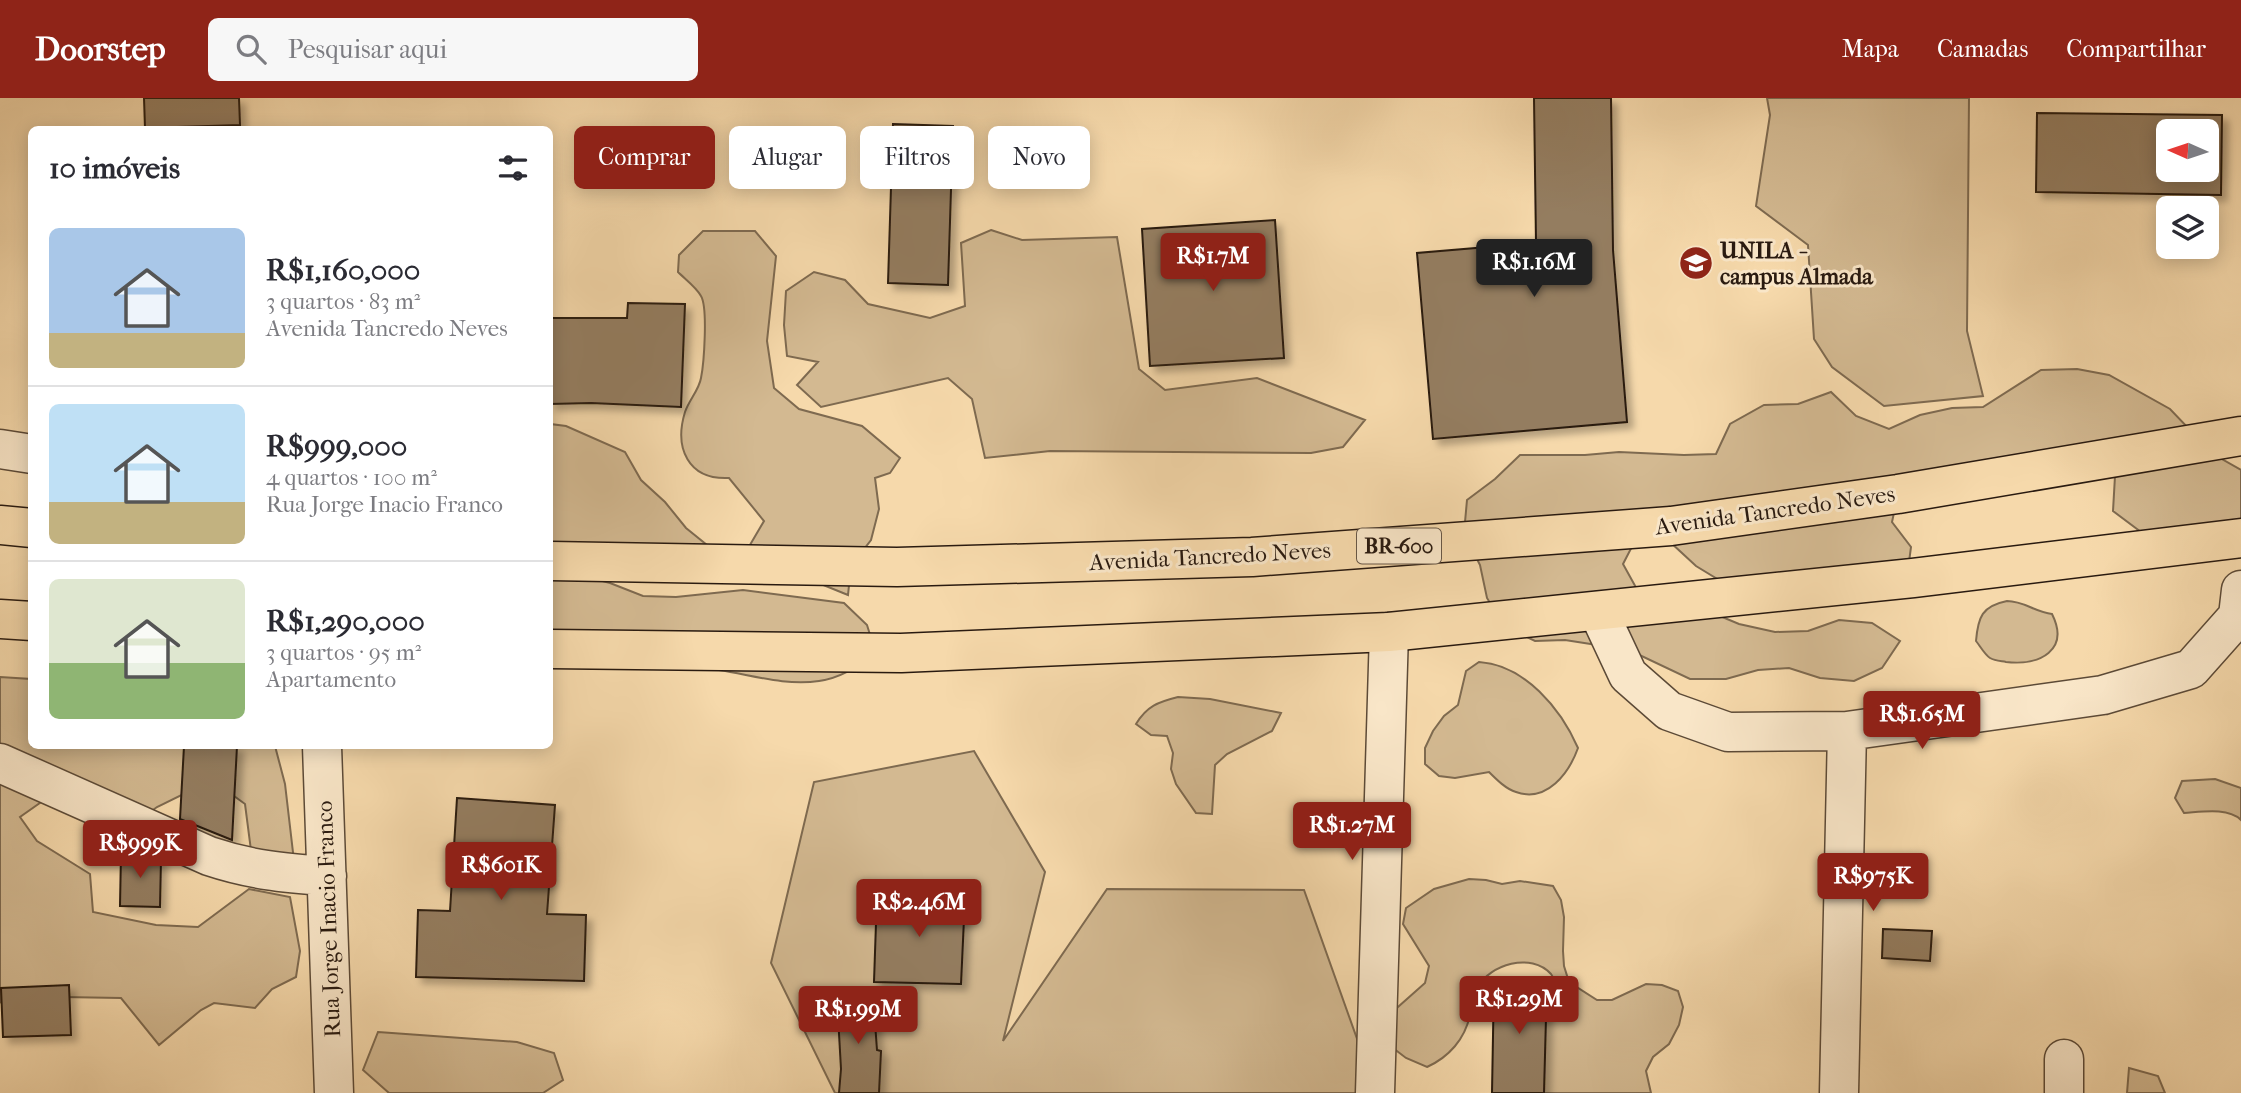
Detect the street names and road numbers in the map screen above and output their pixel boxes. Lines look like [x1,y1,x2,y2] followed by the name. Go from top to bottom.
[1653,480,1897,541] street label: Avenida Tancredo Neves
[1357,528,1441,564] road number: BR-600
[1088,537,1331,576] street label: Avenida Tancredo Neves
[311,800,346,1038] street label: Rua Jorge Inacio Franco

